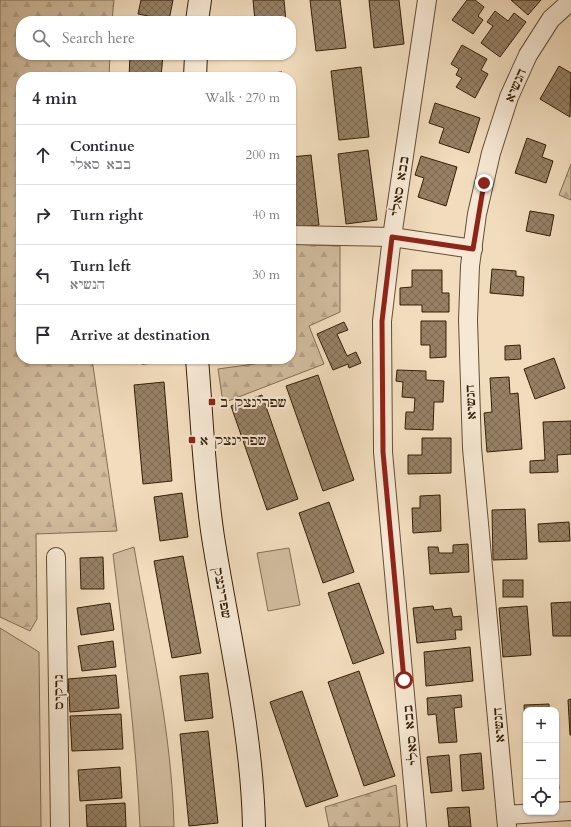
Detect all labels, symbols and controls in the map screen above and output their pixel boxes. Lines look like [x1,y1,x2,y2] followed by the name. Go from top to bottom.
[16,16,296,60] search box
[30,27,52,49] icon: search
[62,28,135,48] text: Search here
[501,66,531,105] street label: הנשיא
[32,87,77,110] text: 4 min
[205,89,280,107] text: Walk · 270 m
[70,136,135,156] text: Continue
[32,144,54,166] icon: ahead
[246,146,280,164] text: 200 m
[386,155,414,218] street label: בבא סאלי
[70,156,131,174] text: בבא סאלי
[475,174,493,192] route end
[32,204,54,226] icon: right
[70,205,143,225] text: Turn right
[252,206,280,224] text: 40 m
[70,256,131,276] text: Turn left
[32,264,54,286] icon: left
[252,266,280,284] text: 30 m
[70,276,105,294] text: הנשיא
[32,324,54,346] icon: arrive
[70,325,210,345] text: Arrive at destination
[461,384,481,420] street label: הנשיא
[220,394,286,412] place label: שפרינצק ב
[207,397,217,407] marker: שפרינצק ב
[200,432,266,450] place label: שפרינצק א
[187,435,197,445] marker: שפרינצק א
[209,566,235,620] street label: שפרינצק
[395,671,413,689] route start
[50,674,68,710] street label: נרקיס
[399,704,423,766] street label: בבא סאלי
[489,707,509,743] street label: הנשיא
[523,707,559,815] map controls
[523,707,559,743] button: +
[523,743,559,779] button: −
[523,779,559,815] button: locate

